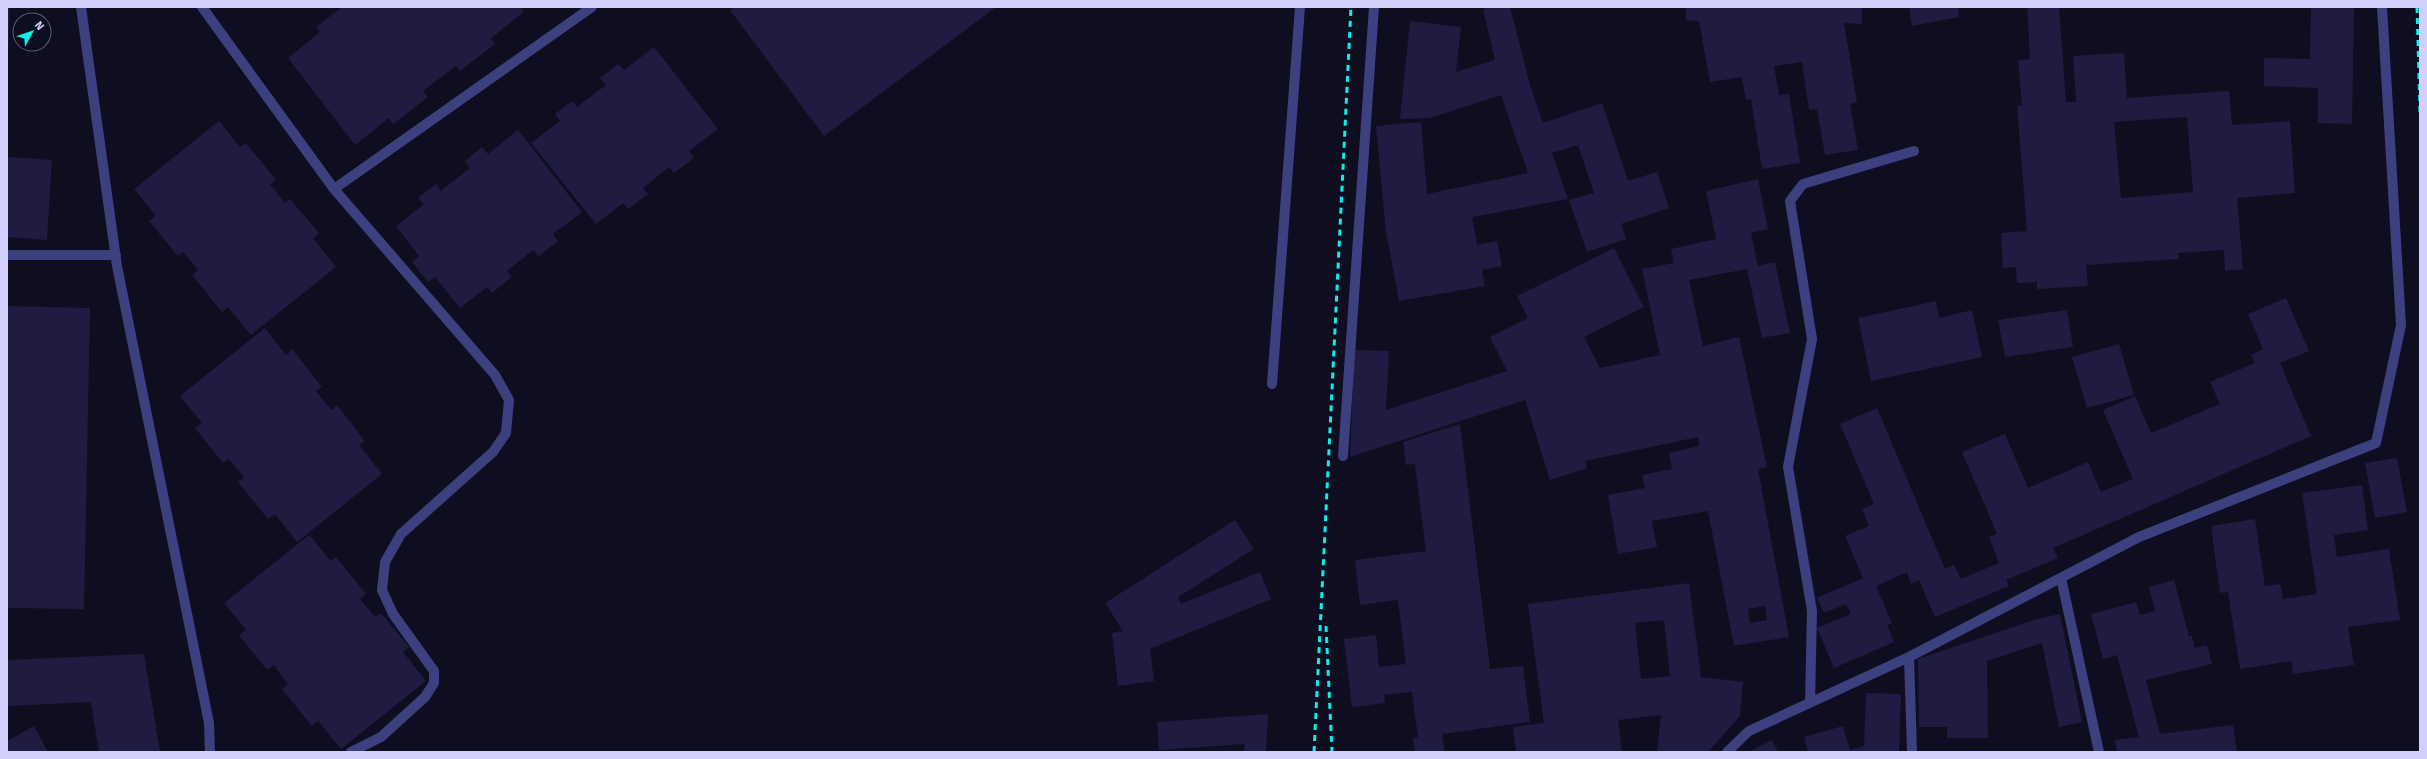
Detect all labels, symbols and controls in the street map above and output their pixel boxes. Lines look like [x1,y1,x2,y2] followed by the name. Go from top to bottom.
[12,12,52,52] north arrow
[32,19,47,33] text: N

